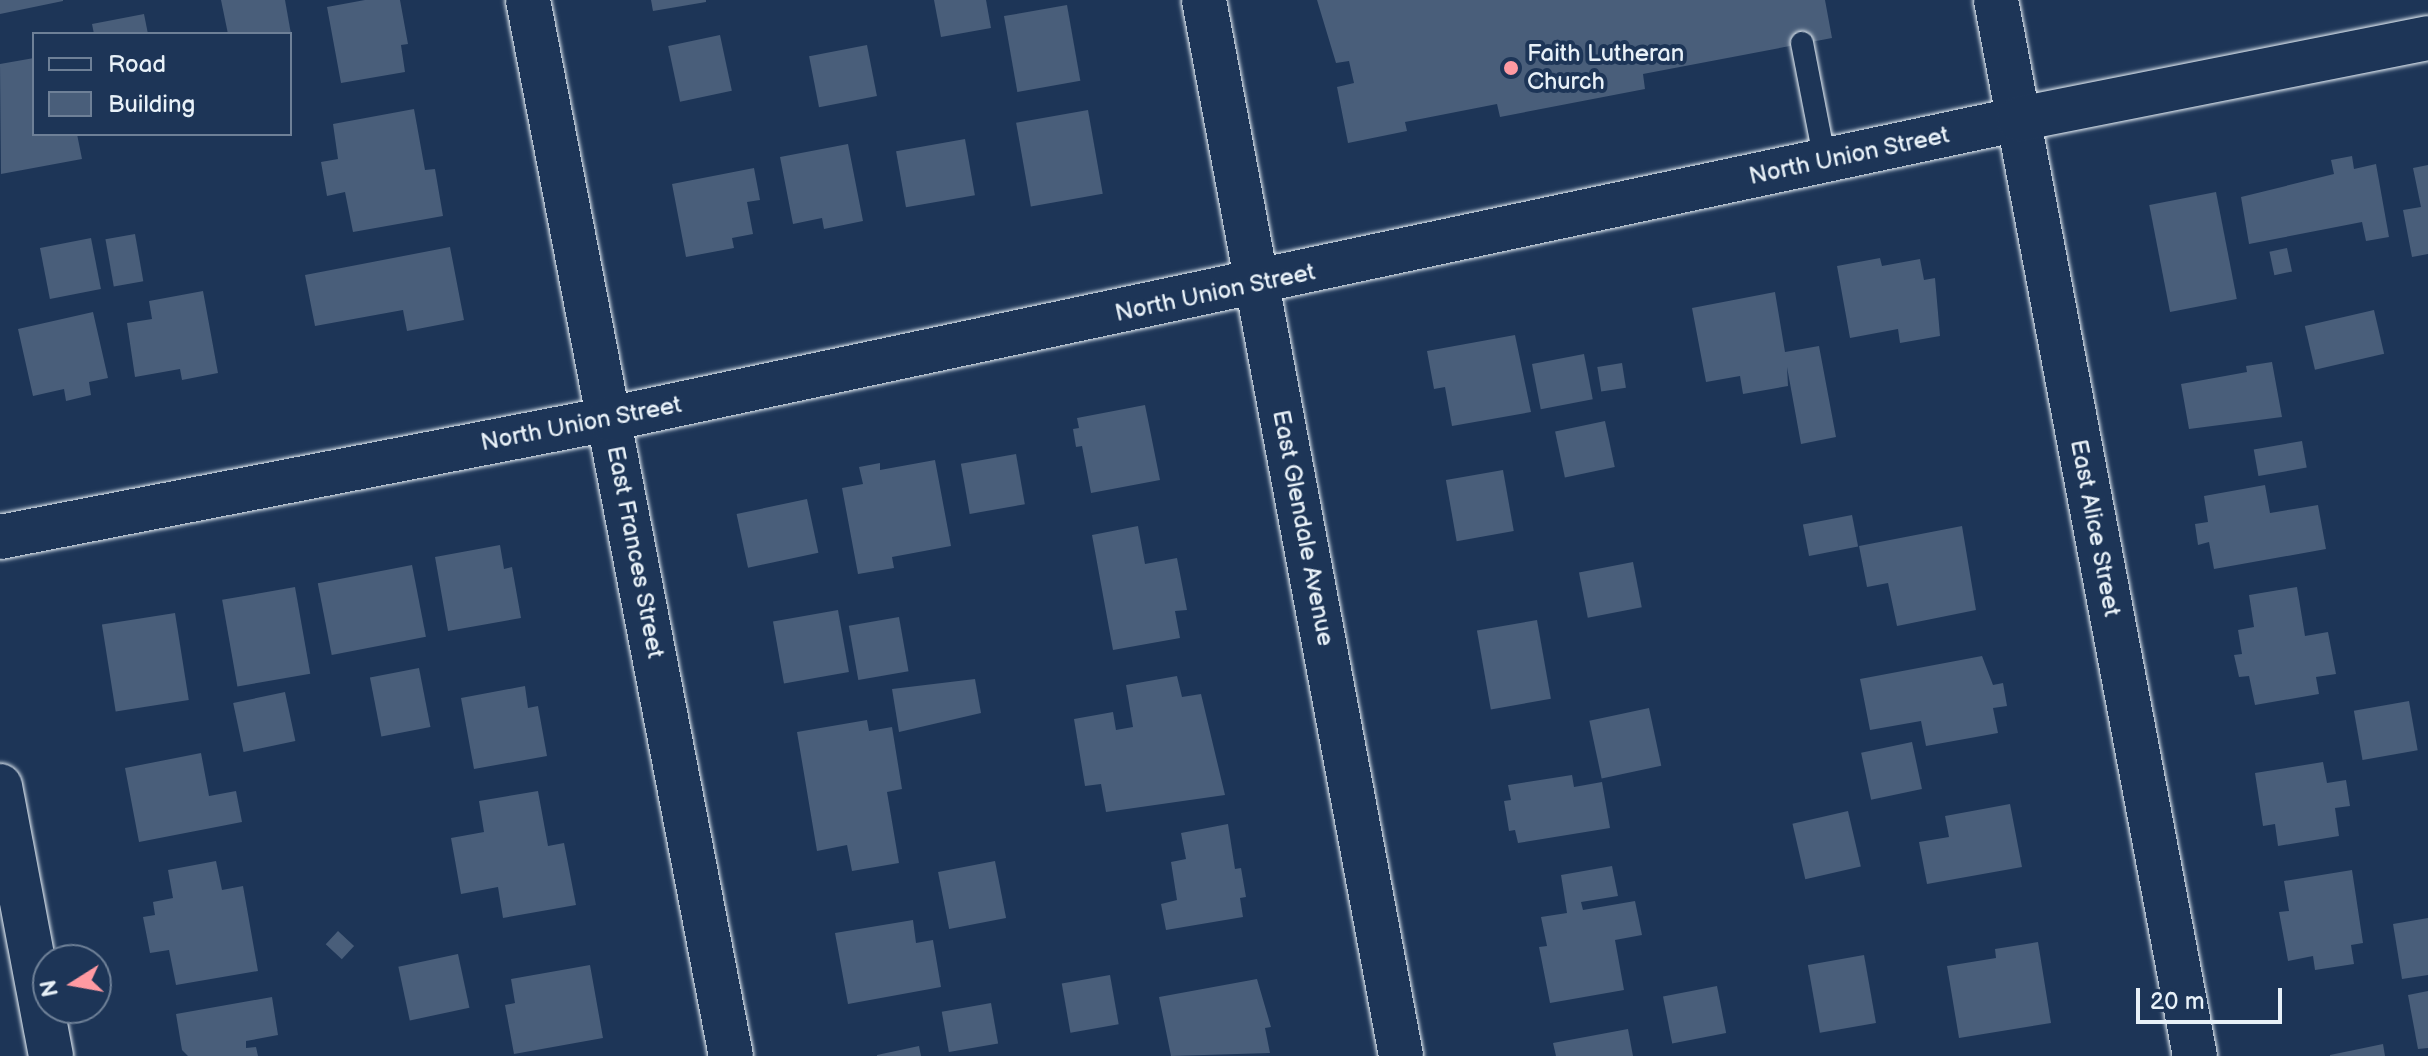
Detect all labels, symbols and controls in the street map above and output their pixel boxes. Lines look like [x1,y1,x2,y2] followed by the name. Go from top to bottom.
[32,32,292,136] legend
[1527,40,1684,96] place label: Faith Lutheran Church
[108,50,166,79] text: Road
[1502,59,1520,77] marker: Faith Lutheran Church
[108,90,195,119] text: Building
[1746,121,1952,191] street label: North Union Street
[1112,258,1318,328] street label: North Union Street
[478,390,684,458] street label: North Union Street
[1266,408,1340,648] street label: East Glendale Avenue
[2064,437,2126,619] street label: East Alice Street
[600,443,670,661] street label: East Frances Street
[32,944,112,1024] north arrow
[2140,972,2286,1022] scale bar
[35,978,65,999] text: N
[2150,987,2205,1016] text: 20 m

